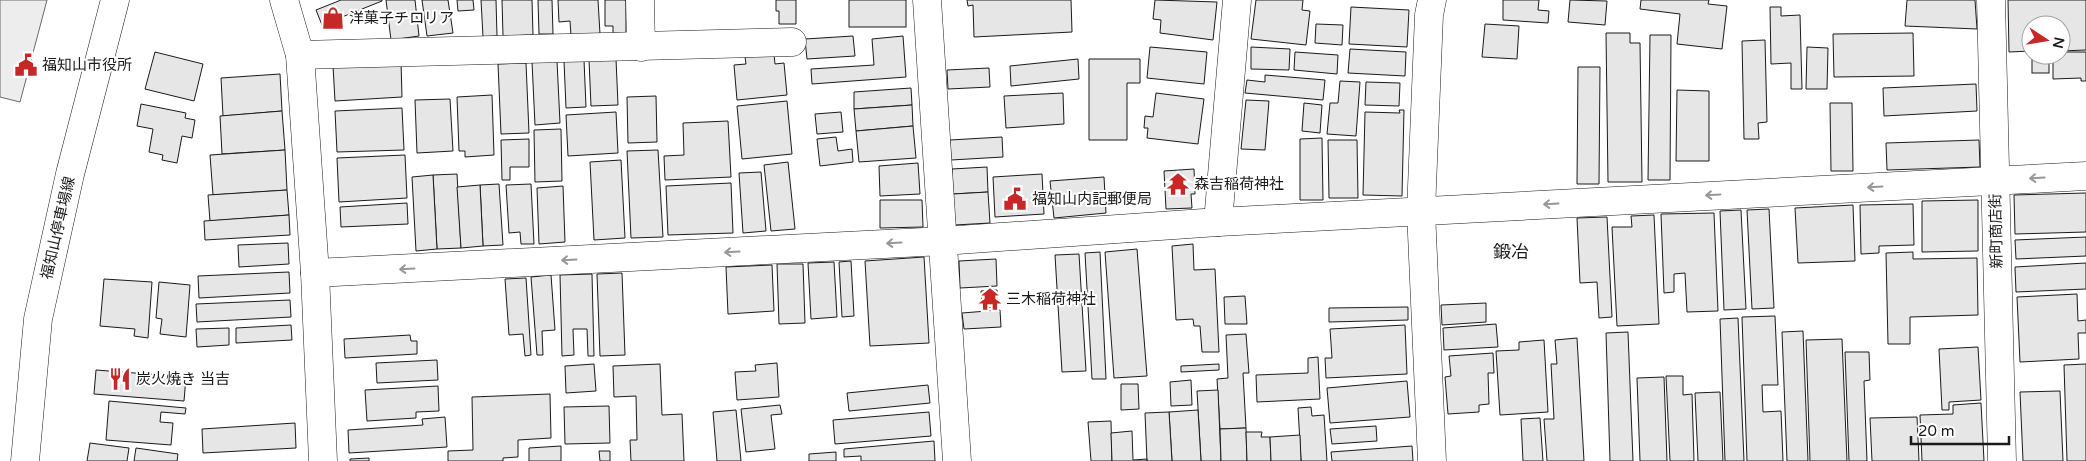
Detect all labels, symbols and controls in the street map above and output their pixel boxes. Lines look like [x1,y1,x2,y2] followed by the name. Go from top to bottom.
[320,5,346,31] shop icon: 洋菓子チロリア
[349,9,454,27] place label: 洋菓子チロリア
[2021,15,2071,65] north arrow
[2049,35,2068,50] text: N
[13,52,39,78] public building icon: 福知山市役所
[42,56,132,74] place label: 福知山市役所
[1165,171,1191,197] temple icon: 森吉稲荷神社
[2030,173,2046,183] one-way arrow
[37,175,79,281] street label: 福知山停車場線
[1194,175,1284,193] place label: 森吉稲荷神社
[1867,182,1883,191] one-way arrow
[1002,186,1028,212] public building icon: 福知山内記郵便局
[1032,190,1152,208] place label: 福知山内記郵便局
[1705,191,1721,200] one-way arrow
[1986,193,2006,269] street label: 新町商店街
[1543,200,1559,209] one-way arrow
[886,239,902,248] one-way arrow
[1493,241,1529,263] district label: 鍛冶
[724,247,740,256] one-way arrow
[562,256,578,265] one-way arrow
[399,264,415,273] one-way arrow
[977,286,1003,312] temple icon: 三木稲荷神社
[1006,290,1096,308] place label: 三木稲荷神社
[107,366,133,392] restaurant icon: 炭火焼き 当吉
[136,370,230,388] place label: 炭火焼き 当吉
[1911,414,2008,446] scale bar
[1918,422,1955,440] text: 20 m

